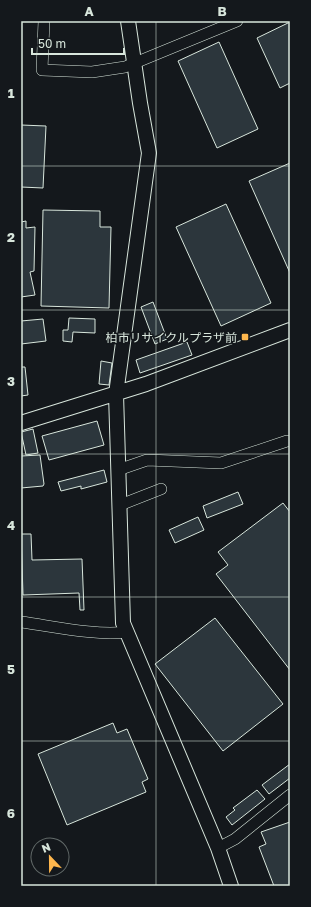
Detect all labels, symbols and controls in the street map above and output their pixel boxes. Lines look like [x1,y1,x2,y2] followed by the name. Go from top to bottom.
[84,3,94,19] text: A
[217,3,227,19] text: B
[32,30,124,56] scale bar
[38,36,66,51] text: 50 m
[8,85,15,101] text: 1
[7,229,15,245] text: 2
[106,330,237,345] place label: 柏市リサイクルプラザ前
[240,332,250,342] marker: 柏市リサイクルプラザ前
[7,373,15,389] text: 3
[7,517,15,533] text: 4
[7,661,15,677] text: 5
[7,805,15,821] text: 6
[30,837,70,877] north arrow
[40,840,52,855] text: N

